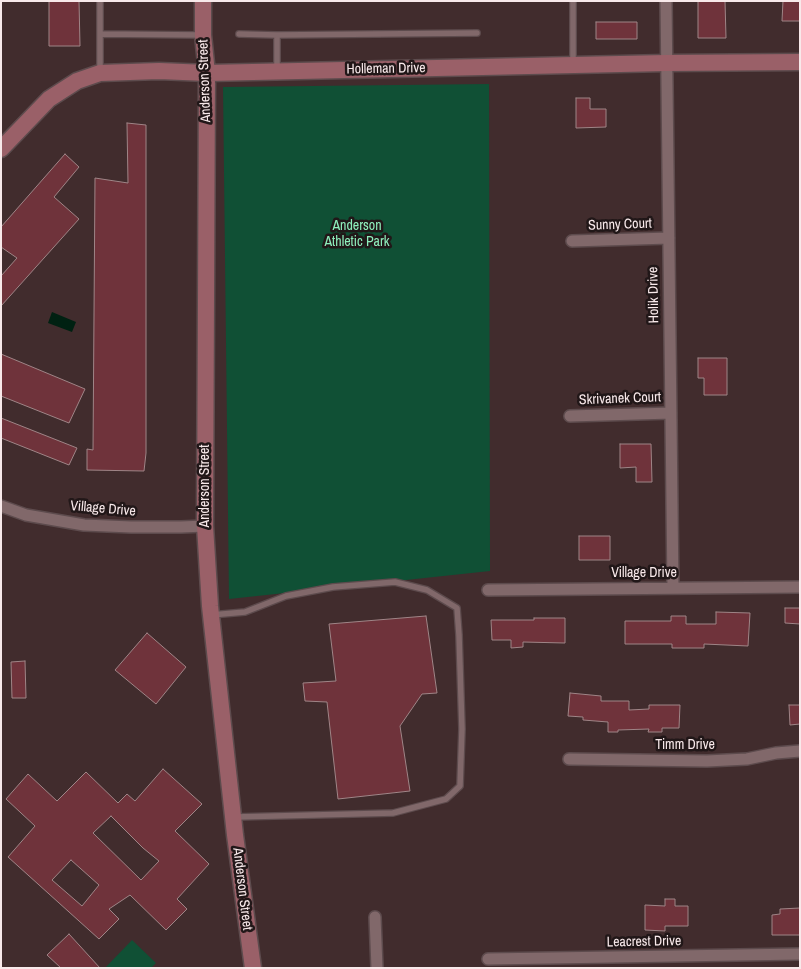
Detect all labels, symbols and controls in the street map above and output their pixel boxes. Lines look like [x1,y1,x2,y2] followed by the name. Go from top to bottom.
[195,39,215,123] street label: Anderson Street
[346,60,426,78] street label: Holleman Drive
[588,215,652,235] street label: Sunny Court
[324,218,390,250] park label: Anderson Athletic Park
[645,266,663,324] street label: Holik Drive
[579,389,661,409] street label: Skrivanek Court
[197,445,213,527] street label: Anderson Street
[70,498,136,520] street label: Village Drive
[611,565,677,581] street label: Village Drive
[655,737,715,753] street label: Timm Drive
[229,847,255,931] street label: Anderson Street
[607,933,681,951] street label: Leacrest Drive

